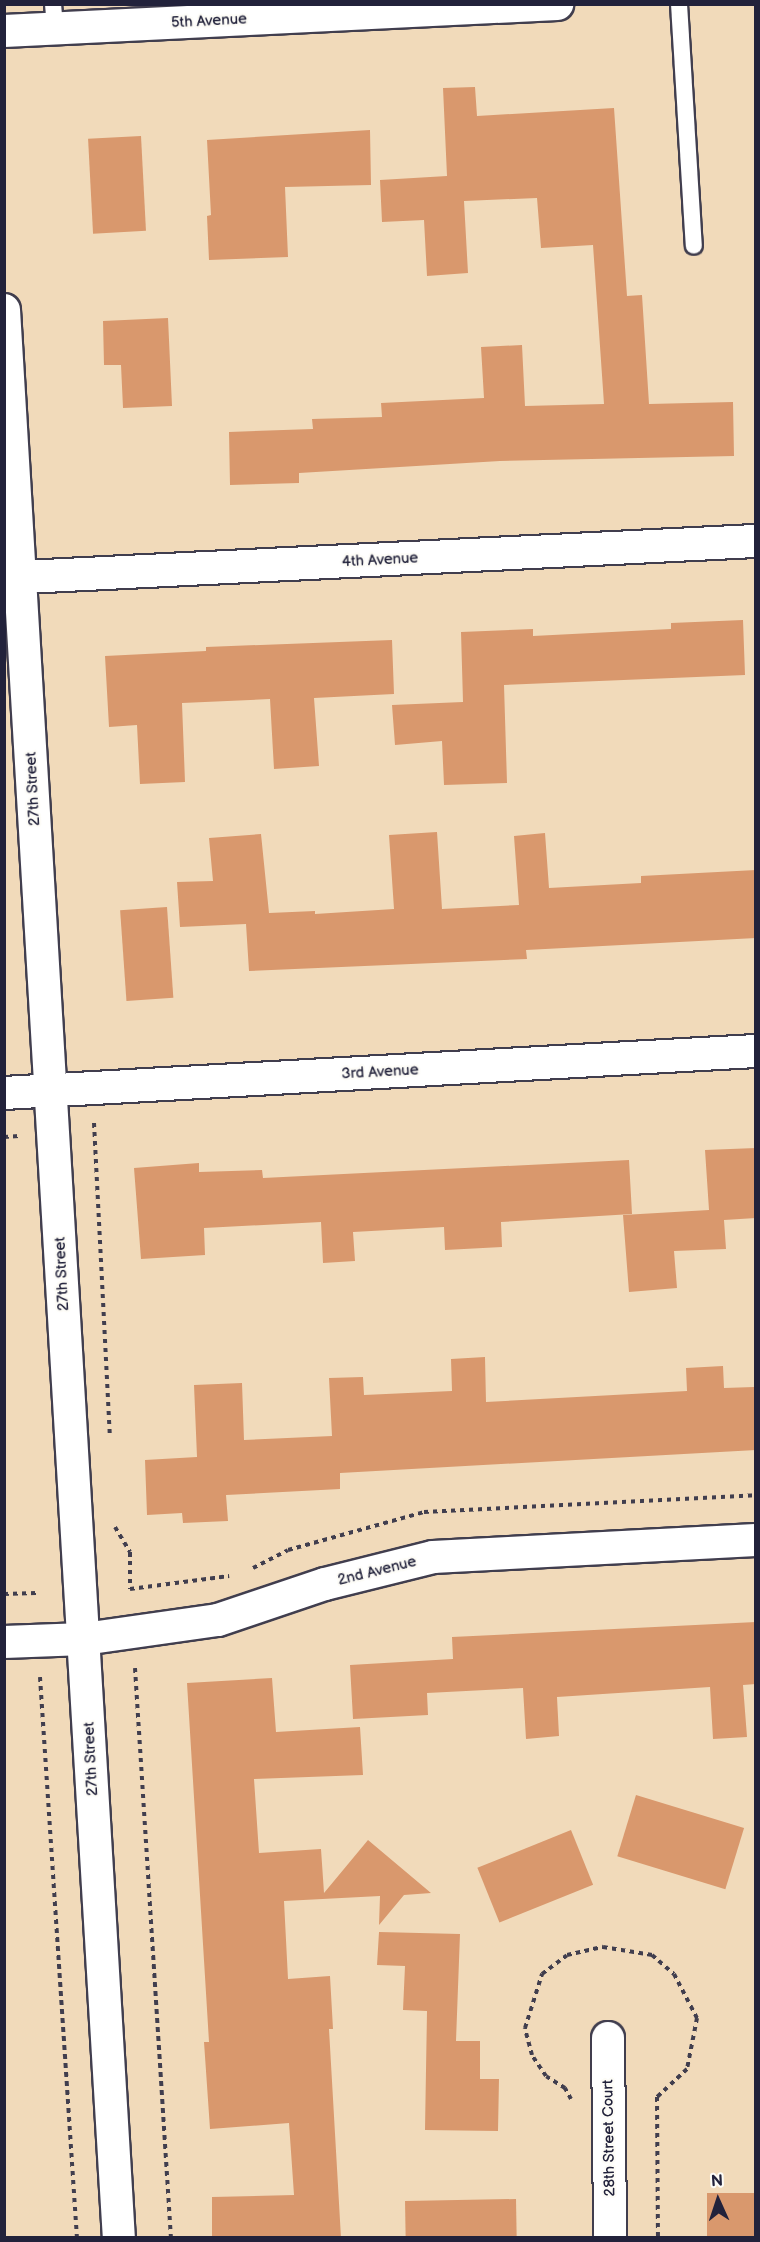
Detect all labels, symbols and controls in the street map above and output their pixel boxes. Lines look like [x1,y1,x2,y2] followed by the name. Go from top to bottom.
[171,10,247,32] street label: 5th Avenue
[341,549,419,571] street label: 4th Avenue
[22,751,44,827] street label: 27th Street
[341,1061,419,1083] street label: 3rd Avenue
[51,1236,73,1312] street label: 27th Street
[336,1553,418,1589] street label: 2nd Avenue
[80,1721,102,1797] street label: 27th Street
[599,2079,619,2197] street label: 28th Street Court
[688,2170,748,2230] north arrow
[711,2172,724,2191] text: N

